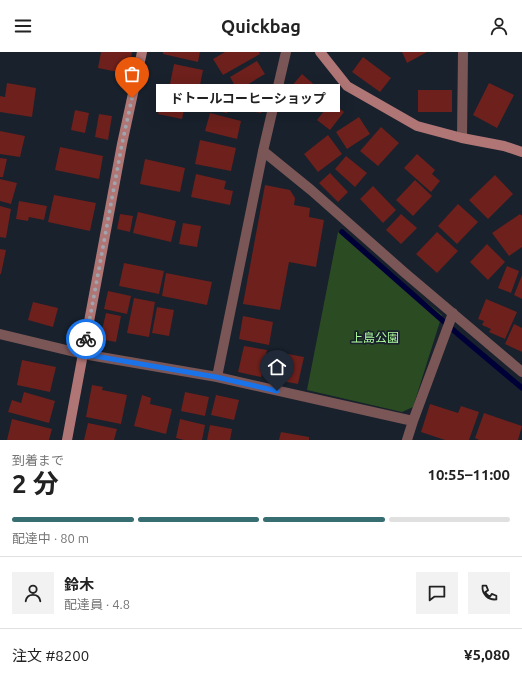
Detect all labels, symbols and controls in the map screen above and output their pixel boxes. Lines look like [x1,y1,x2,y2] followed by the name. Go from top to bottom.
[12,15,34,37] icon: menu
[488,15,510,37] icon: person
[221,16,301,36] text: Quickbag
[115,57,149,98] pin
[121,63,143,85] icon: bag
[156,84,340,112] callout: ドトールコーヒーショップ
[170,91,326,105] text: ドトールコーヒーショップ
[66,319,106,359] courier
[75,328,97,350] icon: bike
[351,331,399,344] park label: 上島公園
[260,350,294,391] pin
[266,356,288,378] icon: home
[12,453,64,467] text: 到着まで
[427,466,510,483] text: 10:55–11:00
[12,469,59,498] text: 2 分
[12,531,89,545] text: 配達中 · 80 m
[12,572,54,614] button: person
[416,572,458,614] button: chat
[468,572,510,614] button: phone
[64,576,94,593] text: 鈴木
[64,597,130,611] text: 配達員 · 4.8
[464,646,510,663] text: ¥5,080
[12,647,89,664] text: 注文 #8200

